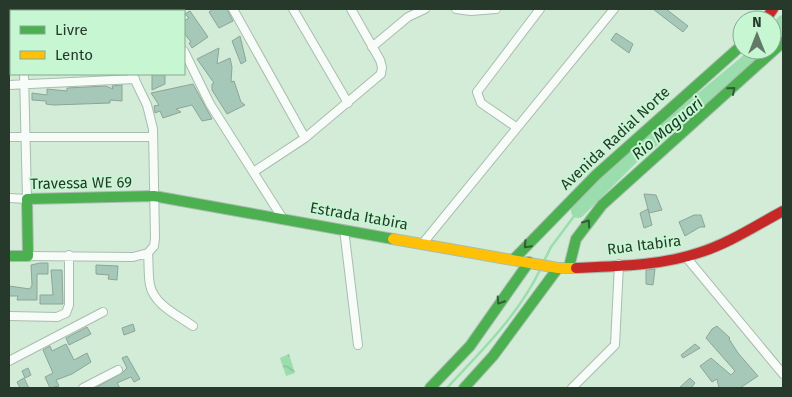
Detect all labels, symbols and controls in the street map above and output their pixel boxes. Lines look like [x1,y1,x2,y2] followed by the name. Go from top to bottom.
[10,10,185,75] legend
[732,10,782,60] north arrow
[752,14,762,31] text: N
[55,21,88,39] text: Livre
[55,46,93,64] text: Lento
[557,83,673,193] street label: Avenida Radial Norte
[727,86,736,95] one-way arrow
[628,93,707,164] water label: Rio Maguari
[30,173,132,193] street label: Travessa WE 69
[309,199,409,233] street label: Estrada Itabira
[581,219,590,229] one-way arrow
[606,232,682,258] street label: Rua Itabira
[524,239,533,248] one-way arrow
[497,296,507,305] one-way arrow

